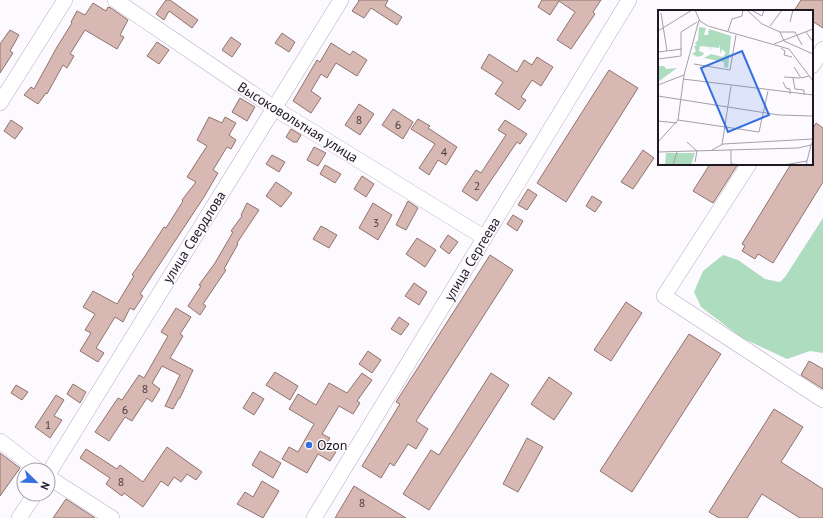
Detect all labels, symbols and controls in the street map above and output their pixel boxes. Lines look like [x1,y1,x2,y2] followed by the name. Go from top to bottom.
[658,10,813,165] inset map
[235,78,362,166] street label: Высоковольтная улица
[356,112,362,127] house number: 8
[395,117,401,132] house number: 6
[441,144,448,159] house number: 4
[474,178,480,193] house number: 2
[158,187,230,286] street label: улица Свердлова
[440,214,504,304] street label: улица Сергеева
[373,215,379,230] house number: 3
[142,381,148,396] house number: 8
[122,402,128,417] house number: 6
[45,417,51,432] house number: 1
[317,436,347,454] place label: Ozon
[304,440,314,450] marker: Ozon
[16,462,56,502] north arrow
[118,474,124,489] house number: 8
[37,480,53,492] text: N
[359,495,365,510] house number: 8

